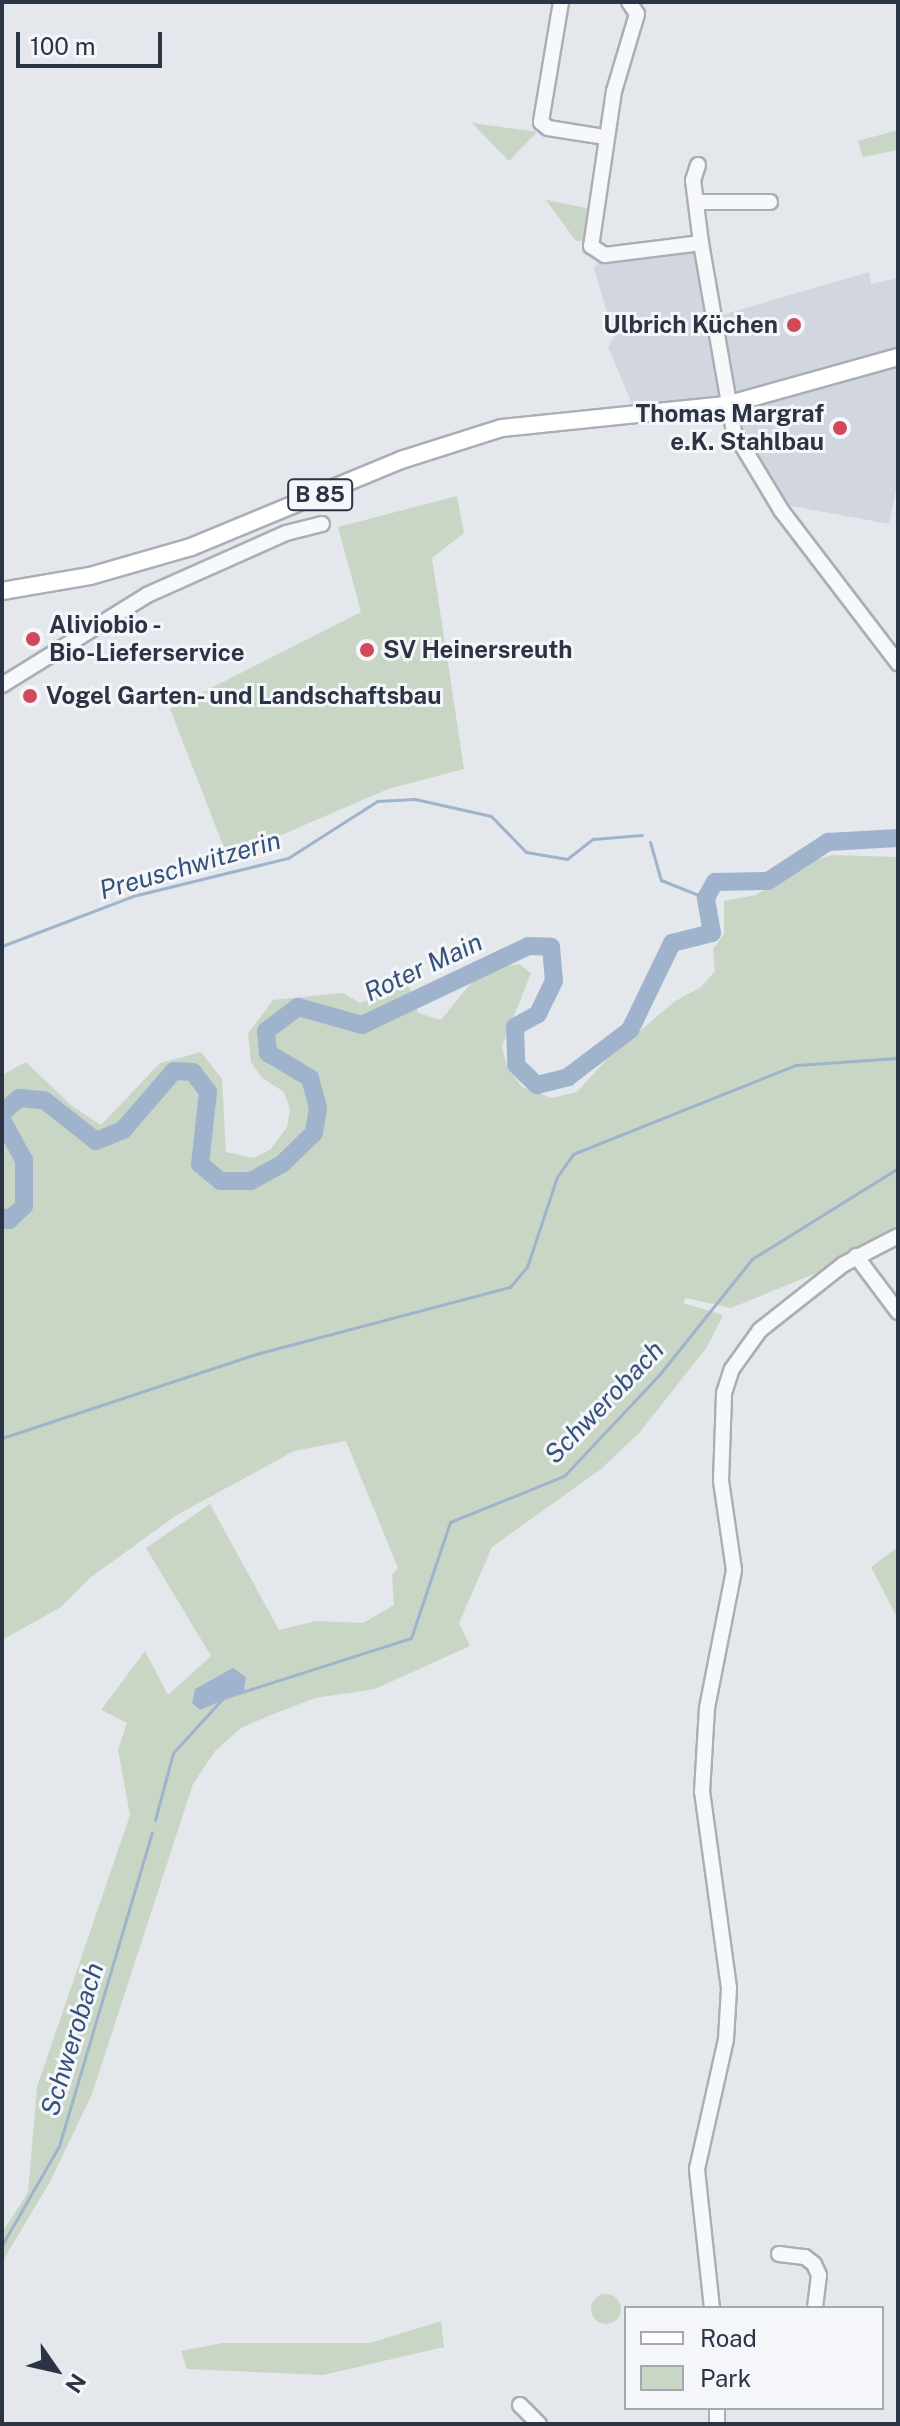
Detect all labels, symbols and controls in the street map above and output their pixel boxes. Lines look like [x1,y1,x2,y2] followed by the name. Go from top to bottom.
[20,16,166,66] scale bar
[30,32,96,60] text: 100 m
[603,311,778,339] place label: Ulbrich Küchen
[785,316,803,334] marker: Ulbrich Küchen
[635,400,824,456] place label: Thomas Margraf e.K. Stahlbau
[831,419,849,437] marker: Thomas Margraf e.K. Stahlbau
[286,477,354,513] road number: B 85
[49,611,245,667] place label: Aliviobio - Bio-Lieferservice
[24,630,42,648] marker: Aliviobio - Bio-Lieferservice
[383,636,573,664] place label: SV Heinersreuth
[358,641,376,659] marker: SV Heinersreuth
[46,682,443,710] place label: Vogel Garten- und Landschaftsbau
[21,687,39,705] marker: Vogel Garten- und Landschaftsbau
[96,824,284,906] water label: Preuschwitzerin
[359,926,487,1008] water label: Roter Main
[538,1334,670,1470] water label: Schwerobach
[34,1959,110,2119] water label: Schwerobach
[624,2306,884,2410] legend
[700,2324,757,2352] text: Road
[16,2330,96,2410] north arrow
[700,2364,751,2392] text: Park
[60,2369,91,2398] text: N

